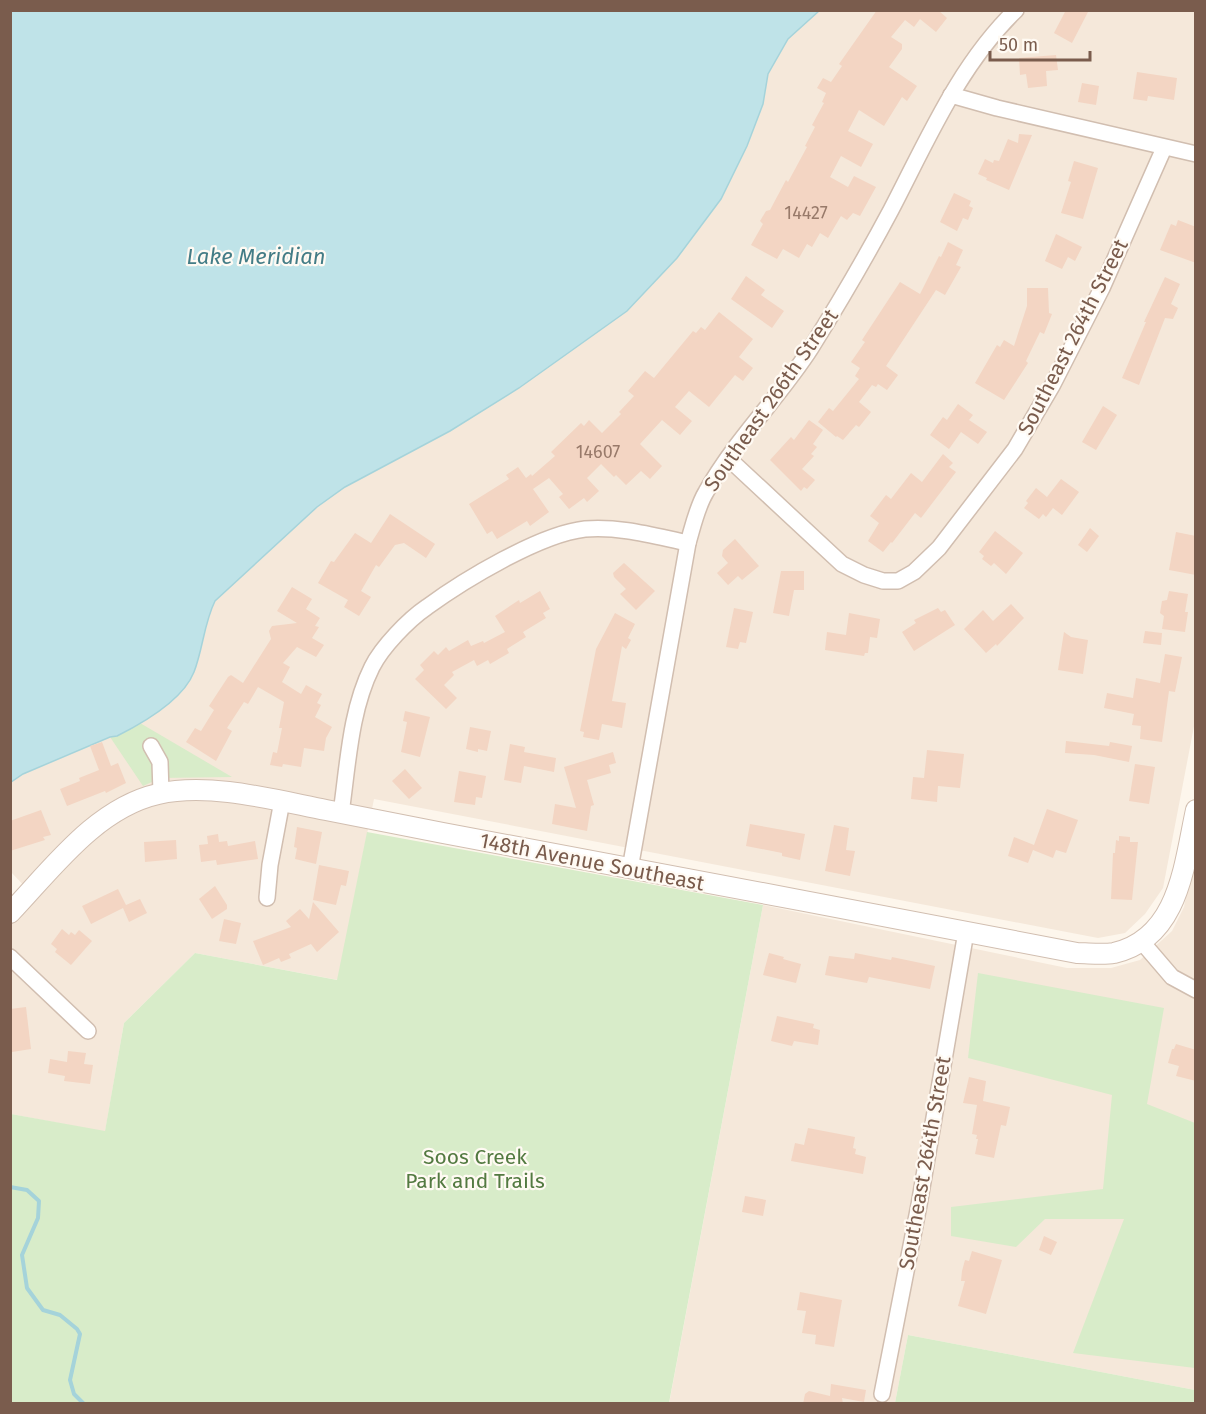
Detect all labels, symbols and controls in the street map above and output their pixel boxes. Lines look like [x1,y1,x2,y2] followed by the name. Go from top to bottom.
[990,24,1090,62] scale bar
[999,34,1038,56] text: 50 m
[784,202,828,224] house number: 14427
[1012,234,1134,439] street label: Southeast 264th Street
[186,243,326,270] water label: Lake Meridian
[698,304,844,496] street label: Southeast 266th Street
[576,441,620,463] house number: 14607
[478,827,707,897] street label: 148th Avenue Southeast
[893,1054,957,1272] street label: Southeast 264th Street
[405,1144,545,1194] park label: Soos Creek Park and Trails

